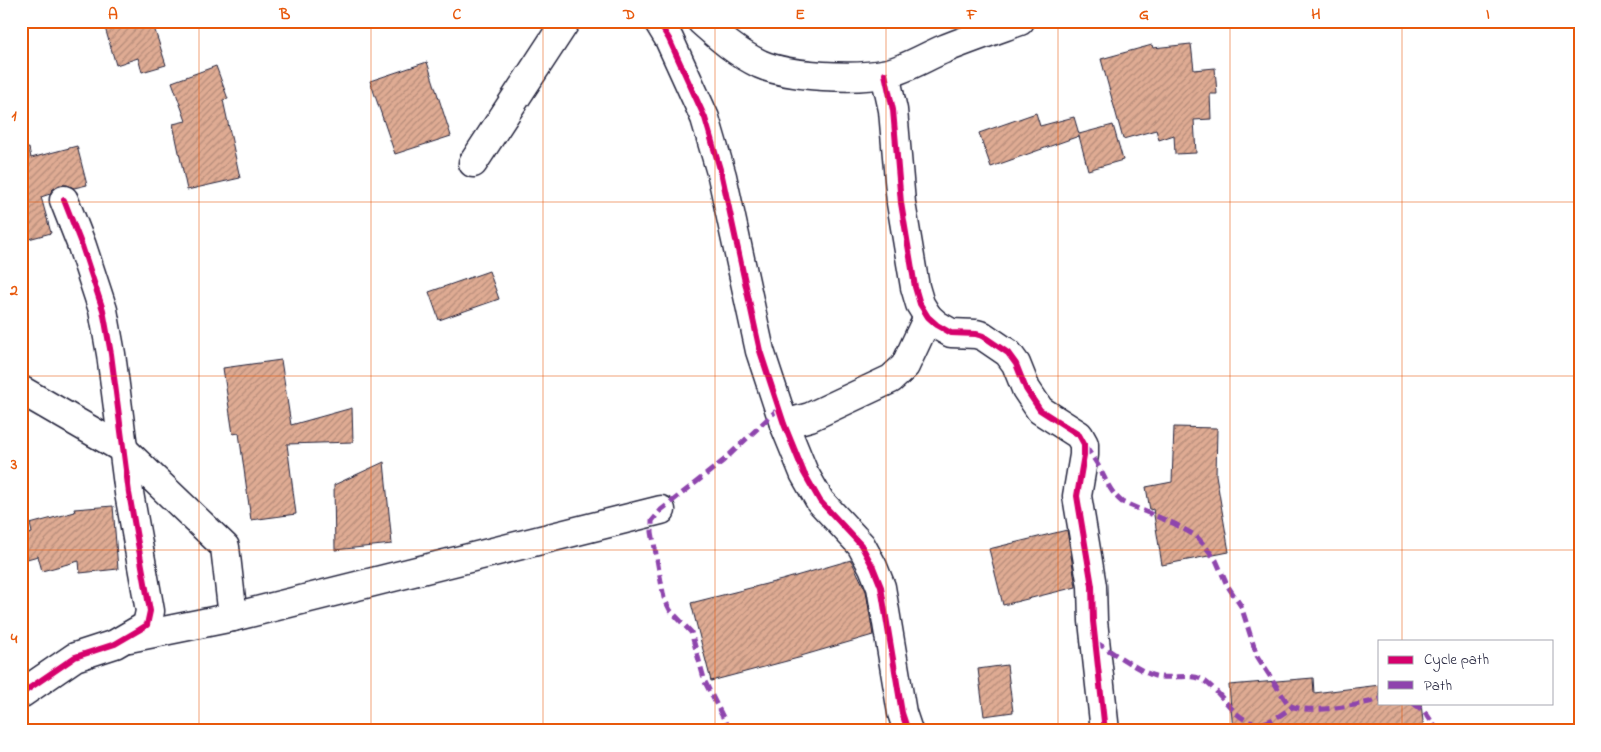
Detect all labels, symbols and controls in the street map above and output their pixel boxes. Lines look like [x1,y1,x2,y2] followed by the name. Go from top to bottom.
[108,3,118,27] text: A
[279,3,291,27] text: B
[453,3,462,27] text: C
[622,3,635,27] text: D
[795,3,805,27] text: E
[966,3,978,27] text: F
[1139,3,1149,27] text: G
[1311,3,1321,27] text: H
[1486,3,1490,27] text: I
[11,104,17,128] text: 1
[9,279,18,303] text: 2
[10,453,18,477] text: 3
[10,627,18,651] text: 4
[1378,640,1554,704] legend
[1424,649,1489,672] text: Cycle path
[1424,675,1452,697] text: Path

